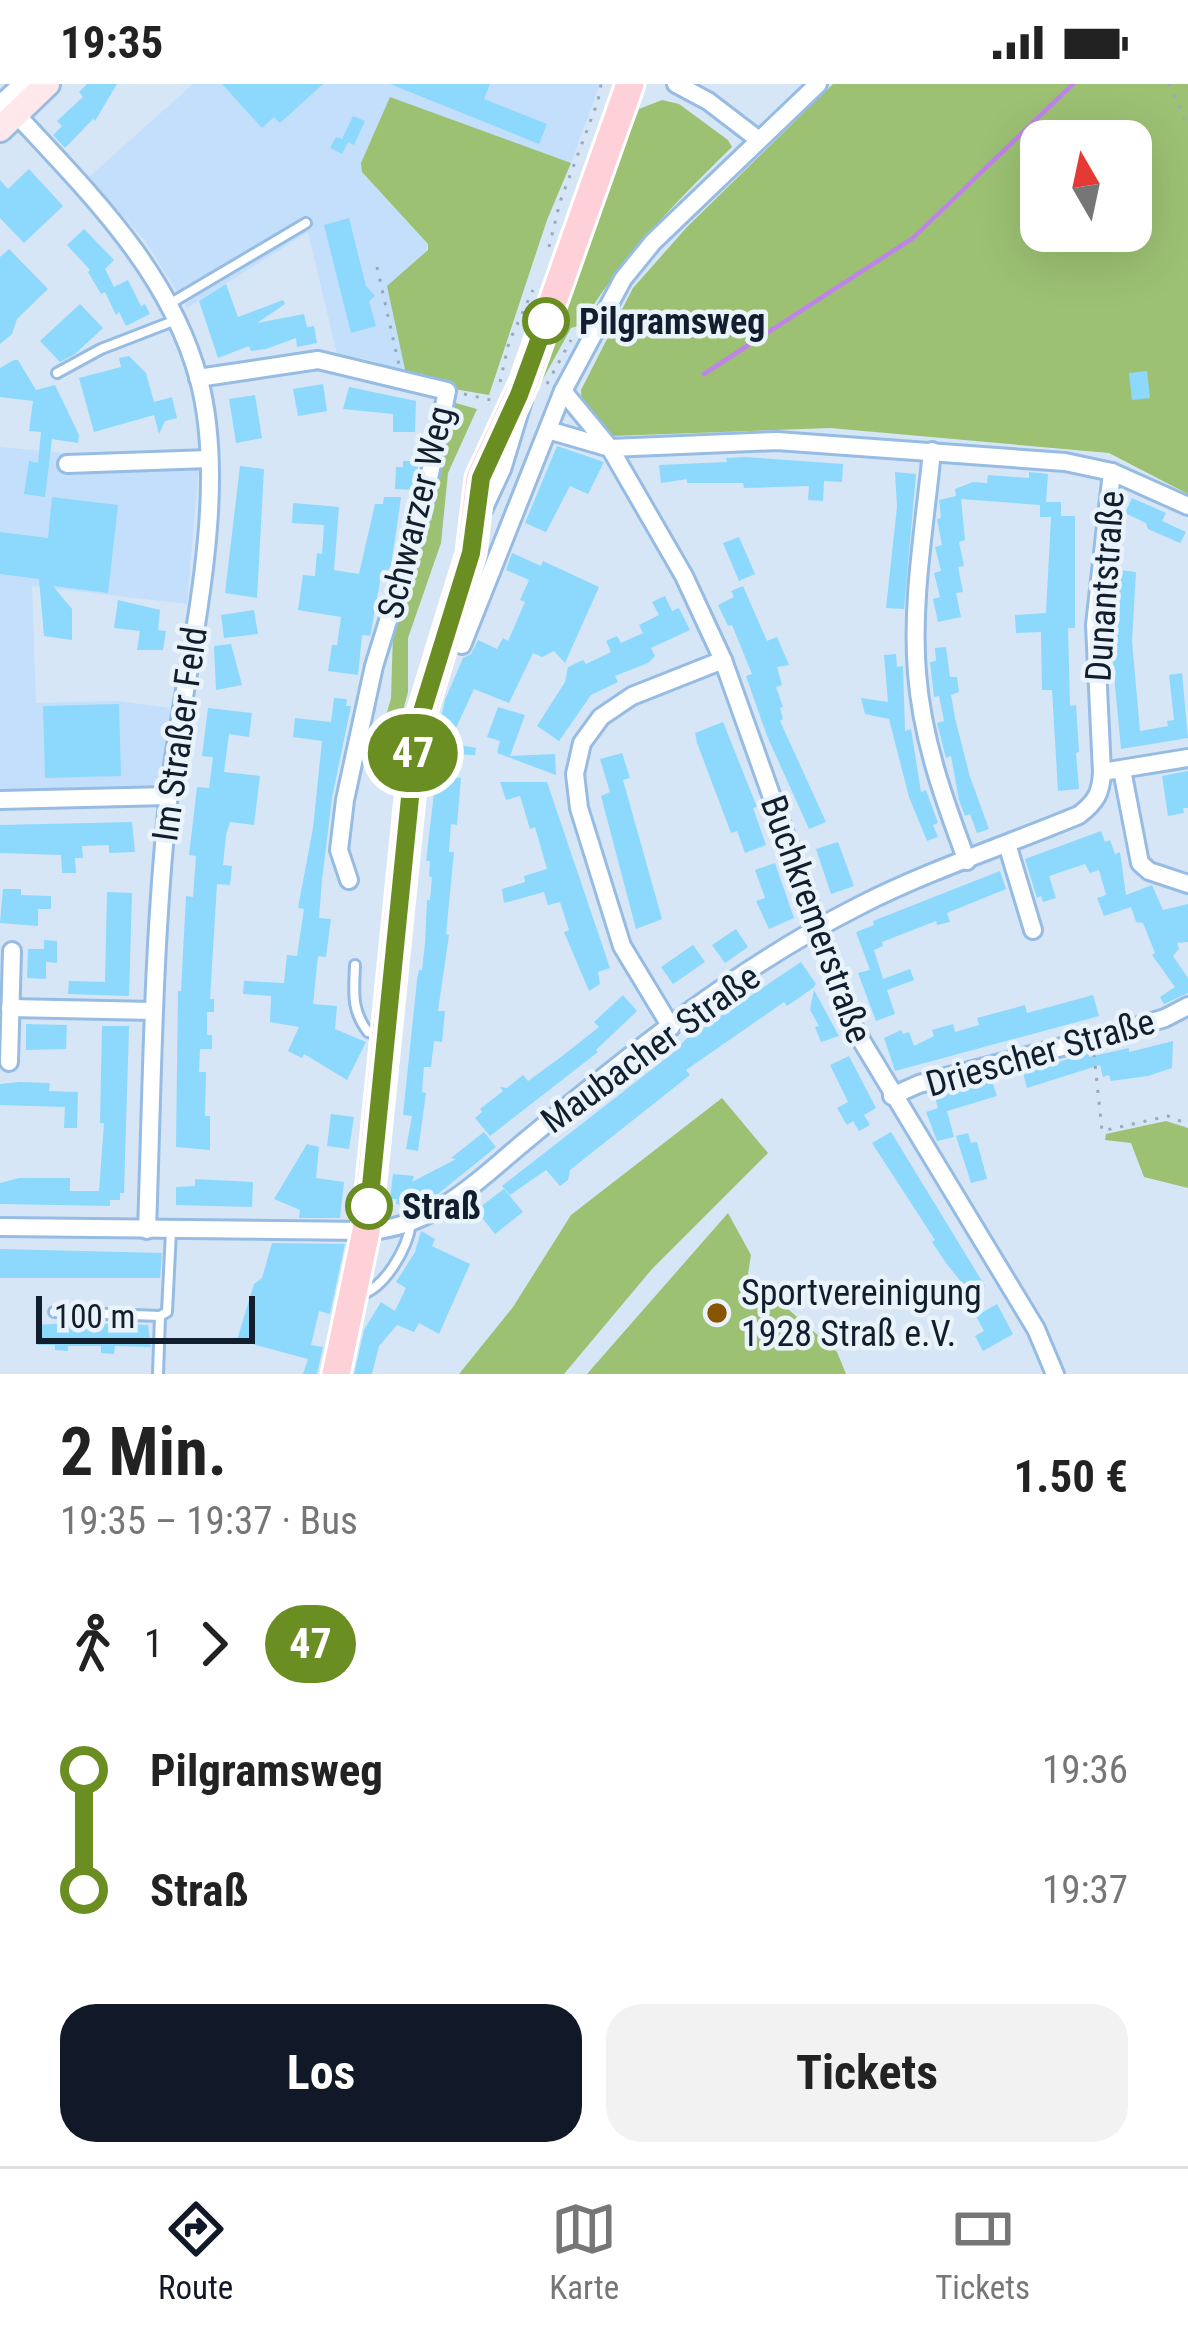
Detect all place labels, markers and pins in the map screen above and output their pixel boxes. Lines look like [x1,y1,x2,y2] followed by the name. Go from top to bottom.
[524,299,568,343] marker: Pilgramsweg
[579,301,765,343] place label: Pilgramsweg
[347,1184,391,1228] marker: Straß
[402,1186,481,1228] place label: Straß
[741,1272,982,1355] place label: Sportvereinigung 1928 Straß e.V.
[704,1300,730,1326] marker: Sportvereinigung 1928 Straß e.V.

